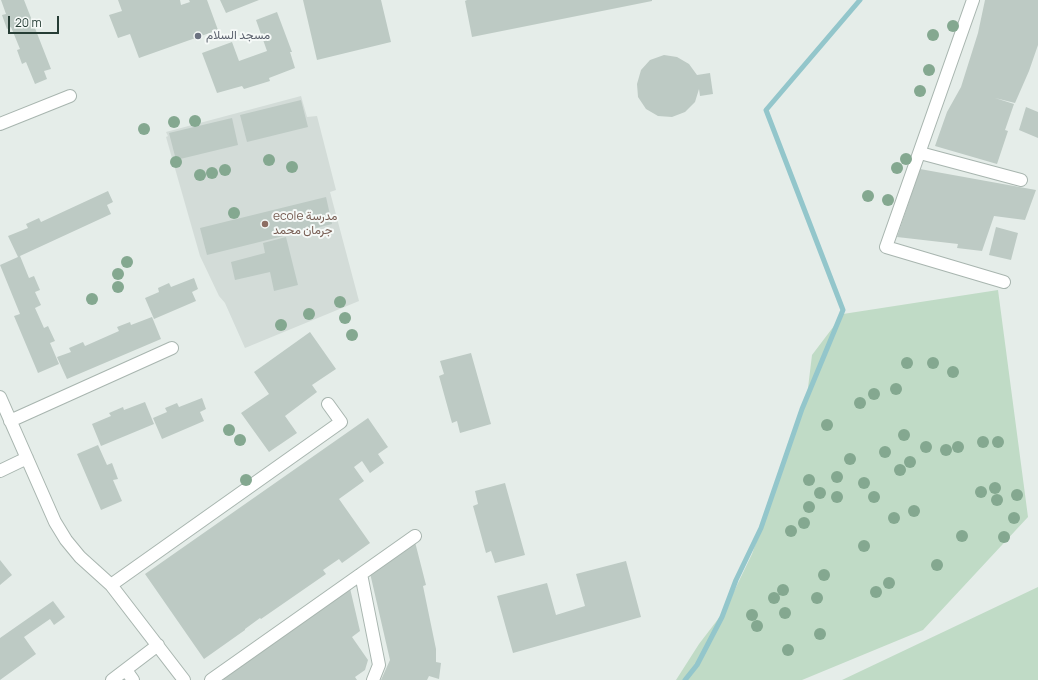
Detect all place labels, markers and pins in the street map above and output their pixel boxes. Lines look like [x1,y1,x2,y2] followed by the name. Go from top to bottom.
[206,29,270,43] place label: مسجد السلام
[193,31,203,41] marker: مسجد السلام
[273,210,337,238] place label: ecole مدرسة جرمان محمد
[260,219,270,229] marker: ecole مدرسة جرمان محمد

